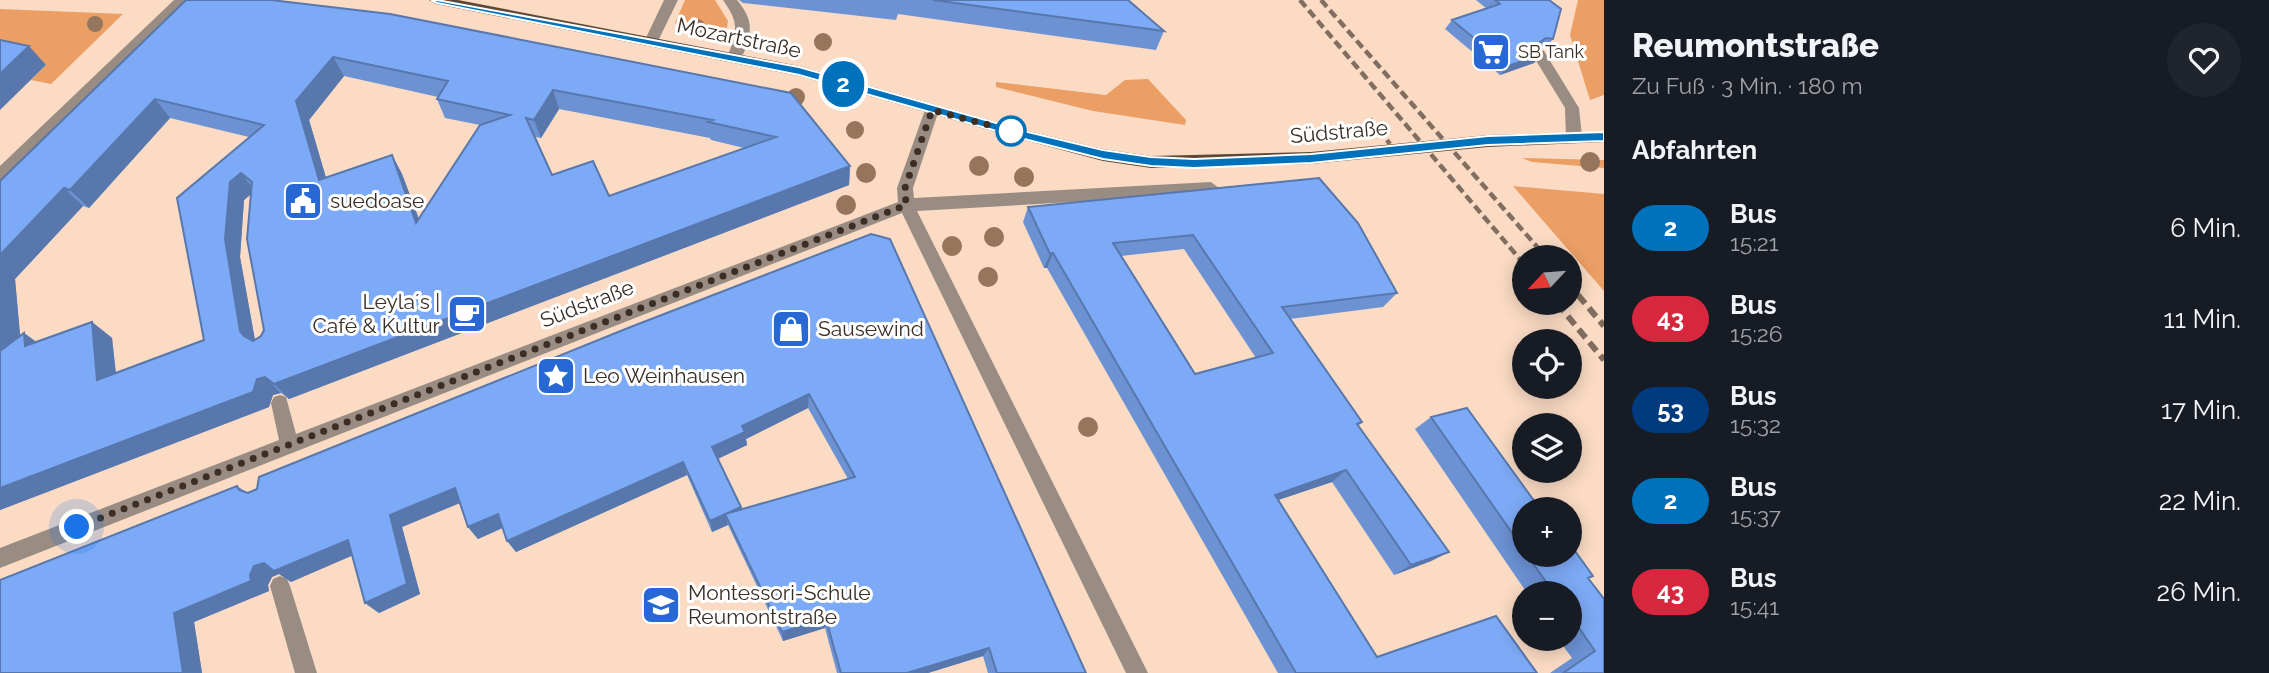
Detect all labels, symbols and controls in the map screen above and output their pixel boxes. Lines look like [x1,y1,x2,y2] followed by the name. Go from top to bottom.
[675,12,804,63] street label: Mozartstraße
[2167,23,2241,97] button: heart
[1632,26,1879,65] text: Reumontstraße
[1470,31,1512,73] supermarket icon: SB Tank
[1518,41,1584,62] place label: SB Tank
[820,61,866,107] line badge: 2
[836,69,850,98] text: 2
[1632,72,1863,99] text: Zu Fuß · 3 Min. · 180 m
[1289,115,1389,148] street label: Südstraße
[996,116,1026,146] unlabelled marker
[1632,135,1757,165] text: Abfahrten
[282,180,324,222] public building icon: suedoase
[330,188,424,213] place label: suedoase
[1730,199,1777,229] text: Bus
[1664,213,1677,242] text: 2
[2170,213,2241,243] text: 6 Min.
[1730,229,1779,256] text: 15:21
[1512,245,1582,315] north arrow
[1512,245,1582,651] map controls
[537,274,637,333] street label: Südstraße
[312,289,441,338] place label: Leyla´s | Café & Kultur
[1730,290,1777,320] text: Bus
[446,293,488,335] cafe icon: Leyla´s | Café & Kultur
[1657,304,1684,333] text: 43
[2164,304,2241,334] text: 11 Min.
[770,308,812,350] shop icon: Sausewind
[818,316,924,341] place label: Sausewind
[1730,320,1783,347] text: 15:26
[1512,329,1582,399] button: locate
[535,355,577,397] place icon: Leo Weinhausen
[583,363,745,388] place label: Leo Weinhausen
[1730,381,1777,411] text: Bus
[1657,395,1684,424] text: 53
[2161,395,2241,425] text: 17 Min.
[1730,411,1781,438] text: 15:32
[1512,413,1582,483] button: layers
[1730,472,1777,502] text: Bus
[1664,486,1677,515] text: 2
[2159,486,2241,516] text: 22 Min.
[1512,497,1582,567] button: +
[1730,502,1781,529] text: 15:37
[59,509,94,544] your location
[1730,563,1777,593] text: Bus
[1657,577,1684,606] text: 43
[2157,577,2241,607] text: 26 Min.
[688,580,871,629] place label: Montessori-Schule Reumontstraße
[1512,581,1582,651] button: −
[640,584,682,626] school or university icon: Montessori-Schule Reumontstraße
[1730,593,1779,620] text: 15:41

